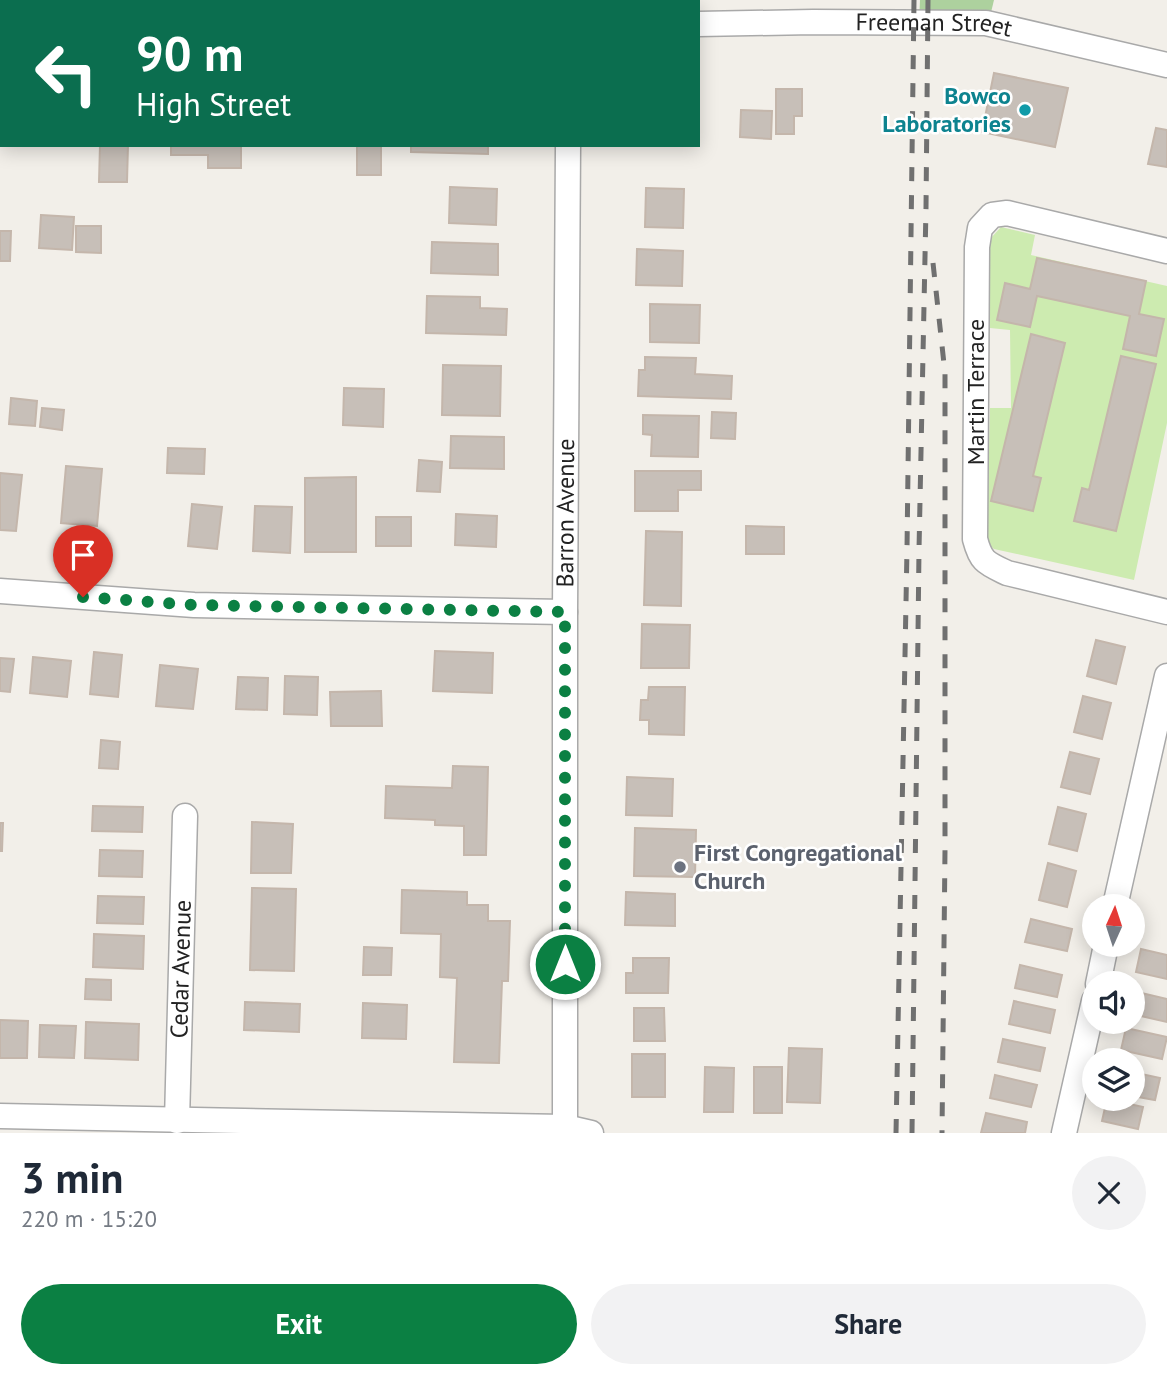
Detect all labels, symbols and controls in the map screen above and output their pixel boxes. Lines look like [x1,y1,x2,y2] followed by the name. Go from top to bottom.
[855,6,1015,44] street label: Freeman Street
[136,21,243,85] text: 90 m
[21,28,112,119] icon: left
[882,80,1011,139] place label: Bowco Laboratories
[136,83,291,125] text: High Street
[1017,102,1033,118] marker: Bowco Laboratories
[960,319,991,465] street label: Martin Terrace
[549,438,581,588] street label: Barron Avenue
[53,525,113,597] pin
[64,536,102,574] icon: arrive
[694,837,903,896] place label: First Congregational Church
[672,859,688,875] marker: First Congregational Church
[1082,894,1144,957] north arrow
[1082,894,1145,1111] map controls
[163,899,198,1039] street label: Cedar Avenue
[528,927,602,1001] position arrow
[1082,971,1145,1034] button: sound
[1082,1048,1145,1111] button: layers
[21,1150,123,1205] text: 3 min
[1072,1156,1146,1230] button: close
[21,1204,157,1233] text: 220 m · 15:20
[21,1284,577,1364] button: Exit
[591,1284,1146,1364] button: Share

